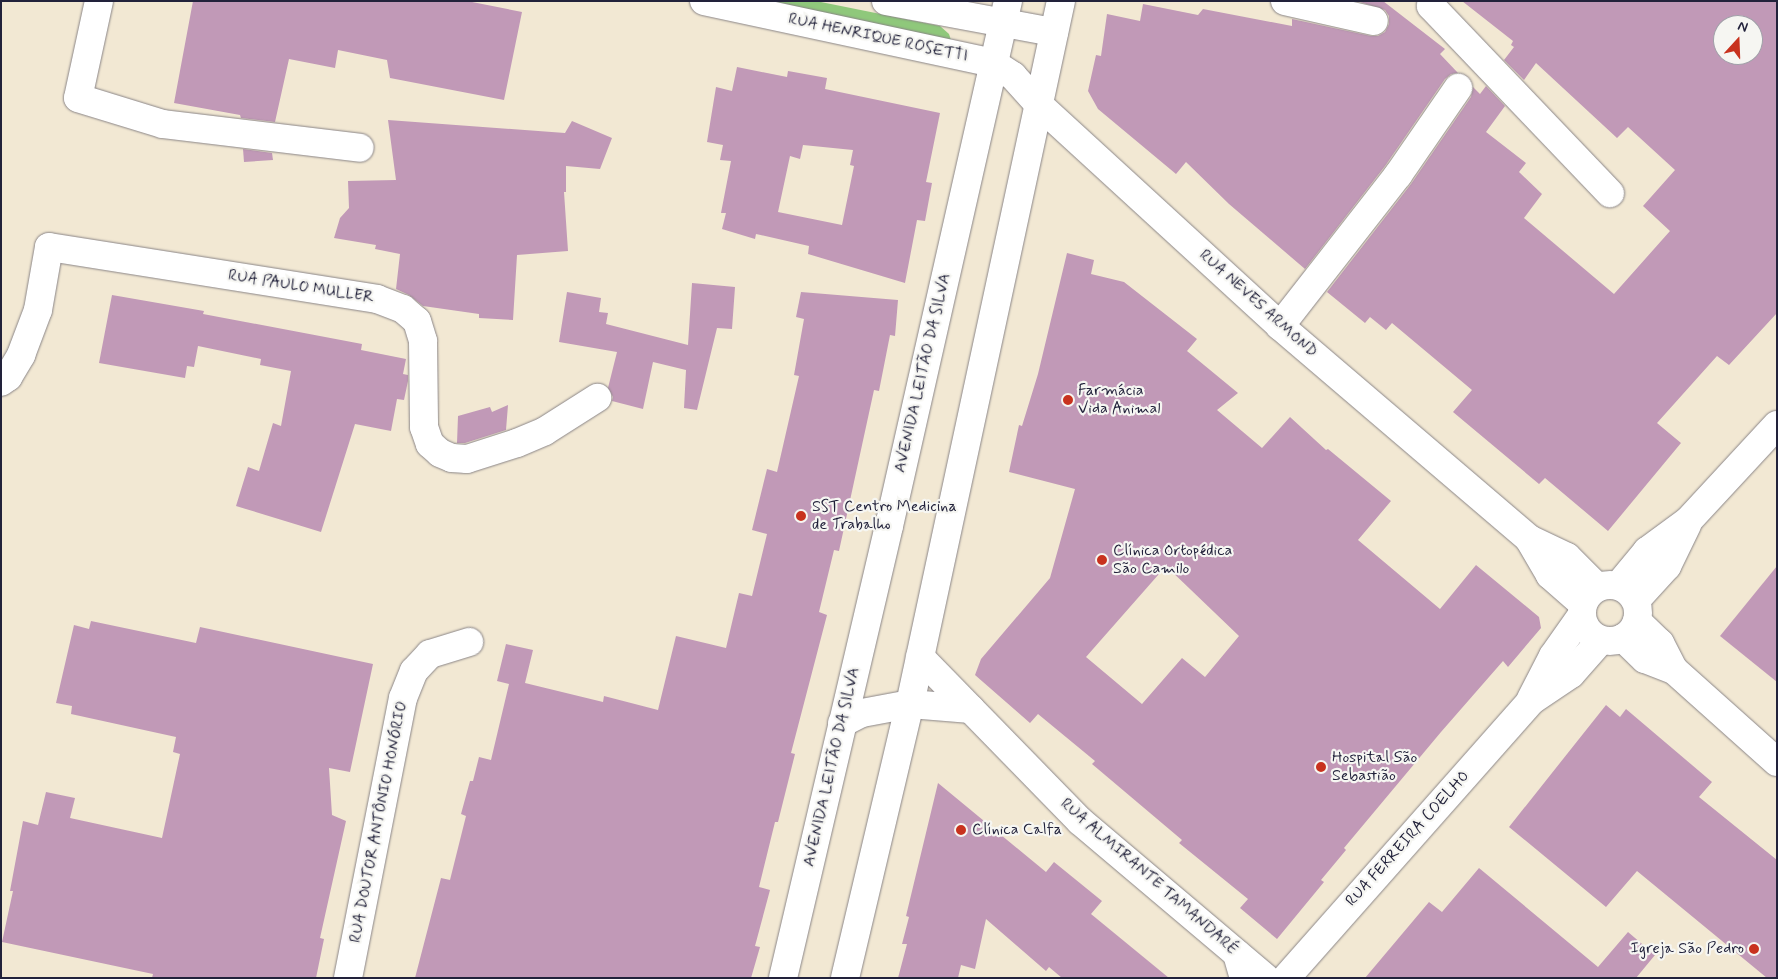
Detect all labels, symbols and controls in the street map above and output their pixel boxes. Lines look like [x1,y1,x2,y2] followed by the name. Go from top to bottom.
[786,10,970,66] street label: RUA HENRIQUE ROSETTI
[1713,15,1763,65] north arrow
[1735,17,1750,37] text: N
[1194,245,1322,363] street label: RUA NEVES ARMOND
[226,266,376,308] street label: RUA PAULO MULLER
[890,268,956,478] street label: AVENIDA LEITÃO DA SILVA
[1078,381,1162,419] place label: Farmácia Vida Animal
[1062,394,1074,406] marker: Farmácia Vida Animal
[812,497,957,535] place label: SST Centro Medicina de Trabalho
[794,509,808,523] marker: SST Centro Medicina de Trabalho
[1113,541,1233,579] place label: Clínica Ortopédica São Camilo
[1095,553,1109,567] marker: Clínica Ortopédica São Camilo
[799,662,865,872] street label: AVENIDA LEITÃO DA SILVA
[346,699,412,945] street label: RUA DOUTOR ANTÔNIO HONÓRIO
[1332,748,1417,786] place label: Hospital São Sebastião
[1314,760,1328,774] marker: Hospital São Sebastião
[1343,768,1473,910] street label: RUA FERREIRA COELHO
[1057,795,1241,959] street label: RUA ALMIRANTE TAMANDARÉ
[972,820,1060,840] place label: Clínica Calfa
[954,823,968,837] marker: Clínica Calfa
[1631,939,1744,959] place label: Igreja São Pedro
[1748,943,1760,955] marker: Igreja São Pedro

